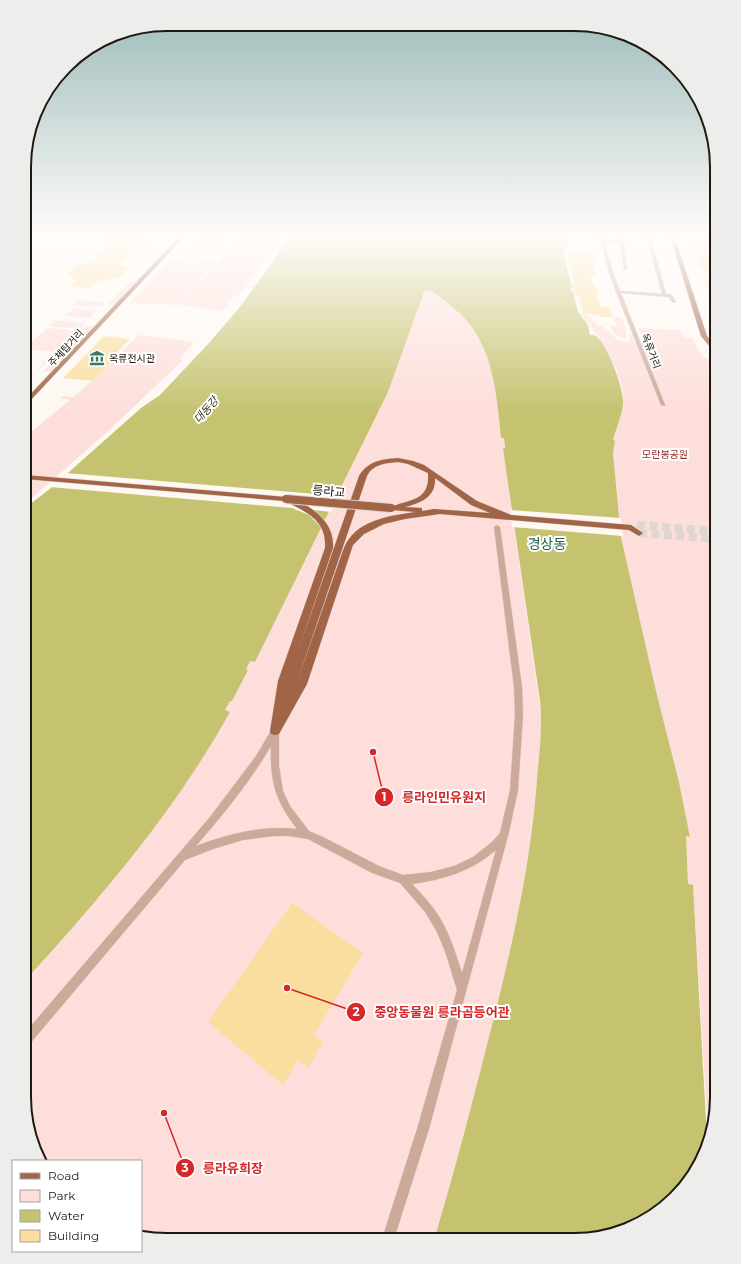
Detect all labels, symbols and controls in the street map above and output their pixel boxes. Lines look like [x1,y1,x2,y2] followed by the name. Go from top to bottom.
[46,327,86,369] street label: 주체탑거리
[638,331,664,371] street label: 옥류거리
[88,349,106,367] museum icon: 옥류전시관
[109,352,156,365] place label: 옥류전시관
[191,393,222,426] water label: 대동강
[642,448,688,461] park label: 모란봉공원
[312,482,346,500] street label: 릉라교
[528,535,566,553] district label: 경상동
[374,785,493,810] callout: 릉라인민유원지
[382,789,386,804] text: 1
[402,789,486,805] text: 릉라인민유원지
[346,1000,517,1025] callout: 중앙동물원 릉라곱등어관
[352,1004,360,1019] text: 2
[374,1004,510,1020] text: 중앙동물원 릉라곱등어관
[175,1156,271,1181] callout: 릉라유희장
[12,1160,142,1252] legend
[180,1160,189,1175] text: 3
[203,1160,263,1176] text: 릉라유희장
[48,1168,79,1183] text: Road
[48,1188,76,1203] text: Park
[48,1208,85,1223] text: Water
[48,1228,99,1243] text: Building

